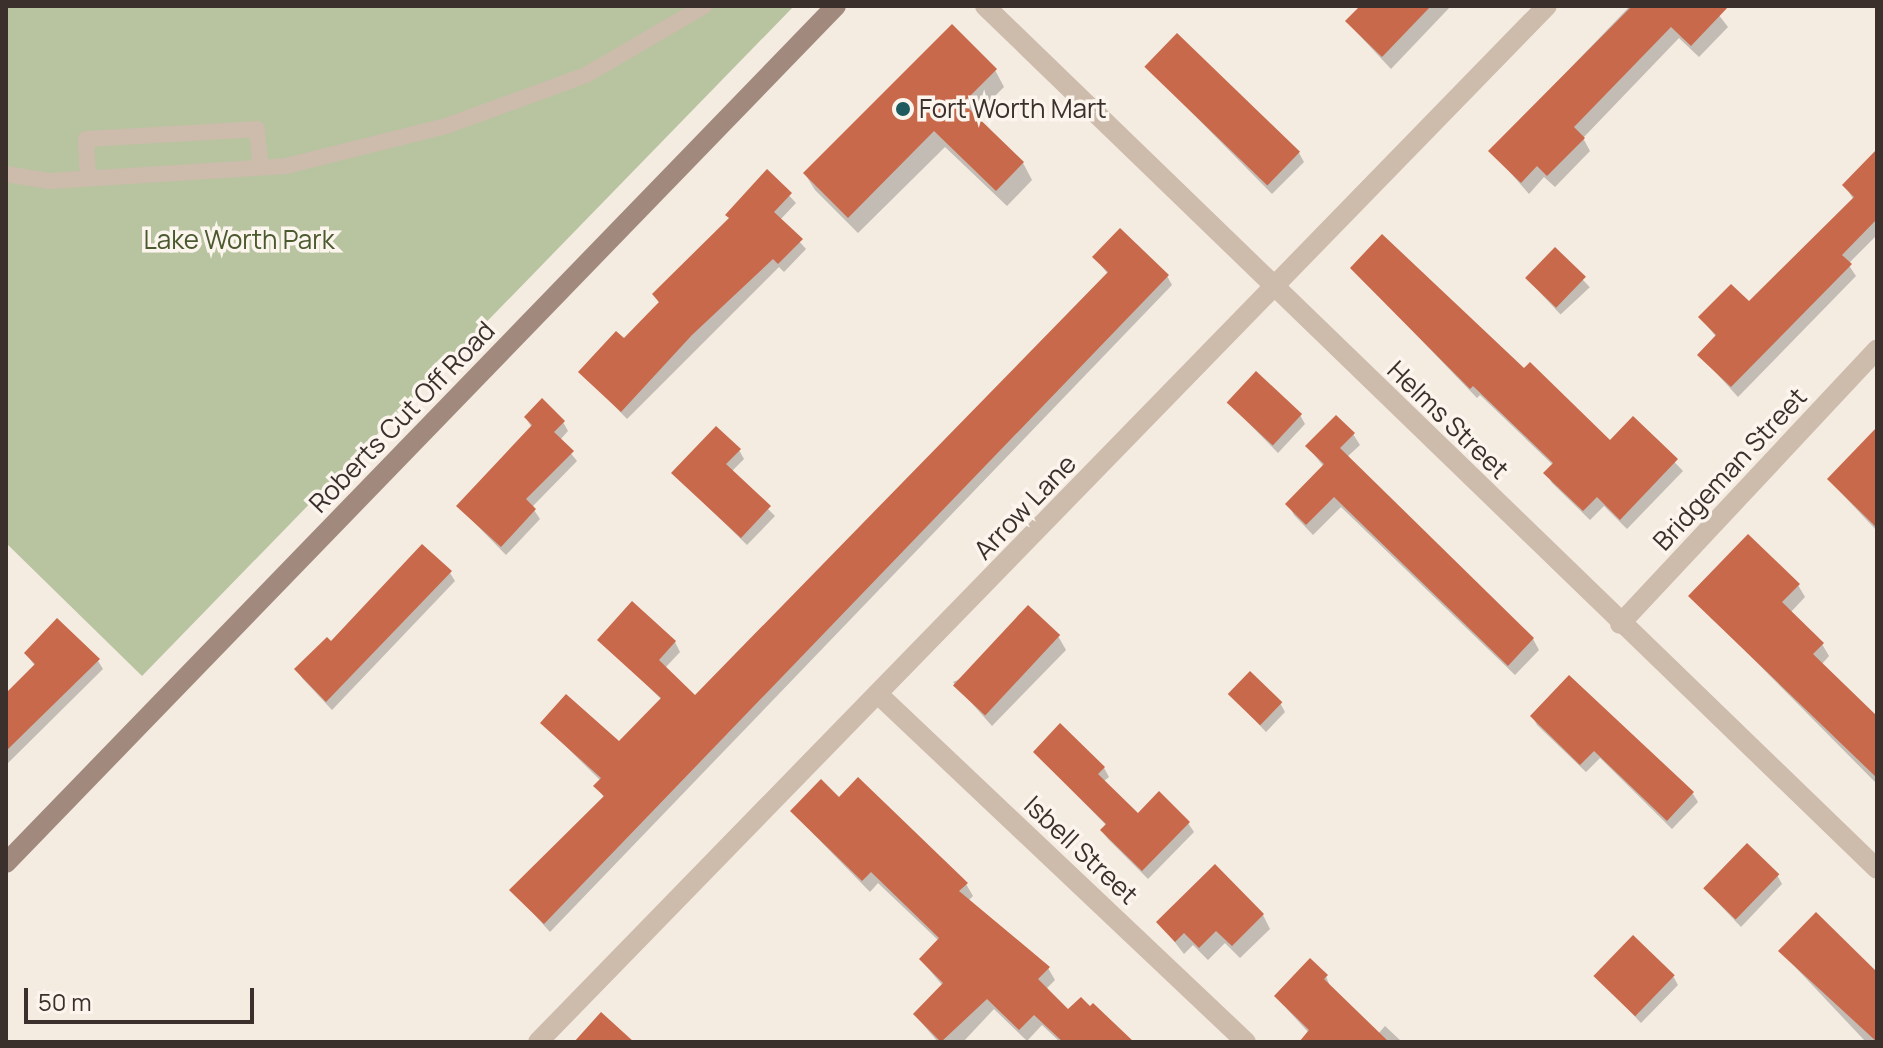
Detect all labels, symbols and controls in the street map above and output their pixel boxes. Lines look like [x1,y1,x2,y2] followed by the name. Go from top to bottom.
[919,93,1107,125] place label: Fort Worth Mart
[894,100,912,118] marker: Fort Worth Mart
[143,224,335,256] park label: Lake Worth Park
[303,315,501,519] street label: Roberts Cut Off Road
[1381,354,1515,486] street label: Helms Street
[1647,381,1813,557] street label: Bridgeman Street
[967,448,1083,566] street label: Arrow Lane
[1018,789,1144,911] street label: Isbell Street
[28,972,258,1022] scale bar
[38,985,92,1018] text: 50 m

